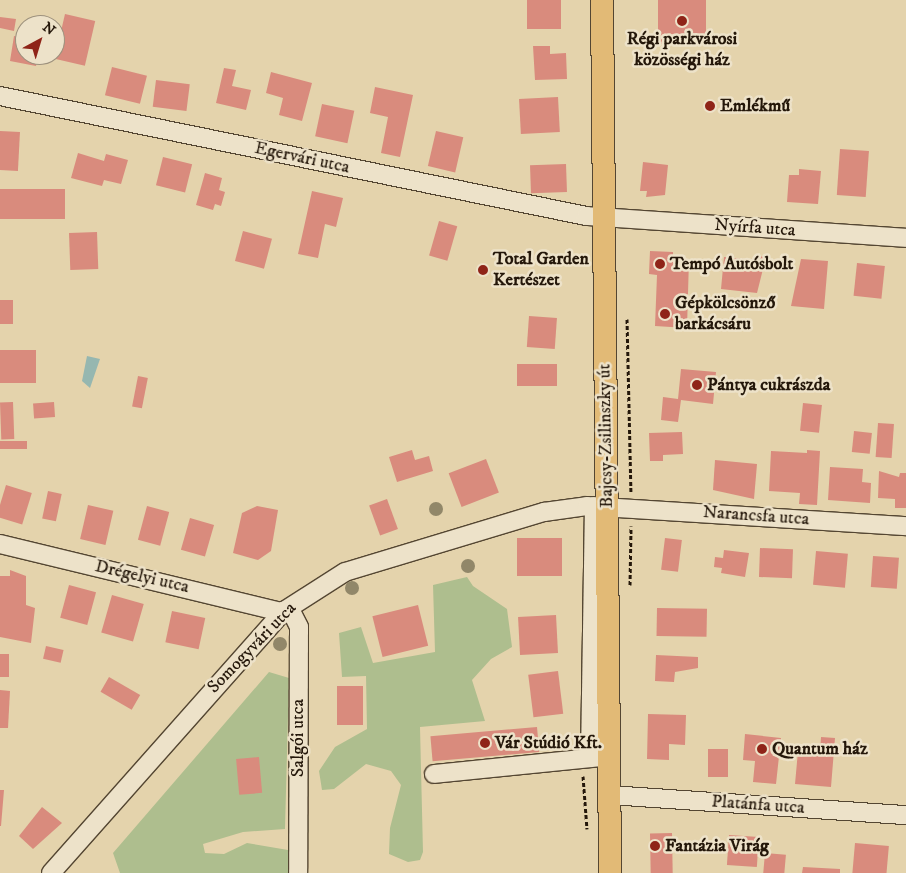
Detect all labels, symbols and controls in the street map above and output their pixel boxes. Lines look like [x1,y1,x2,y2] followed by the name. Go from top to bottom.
[15,15,65,65] north arrow
[676,15,688,27] marker: Régi parkvárosi közösségi ház
[39,19,59,40] text: N
[627,29,737,72] place label: Régi parkvárosi közösségi ház
[720,95,790,117] place label: Emlékmű
[704,100,716,112] marker: Emlékmű
[253,137,351,179] street label: Egervári utca
[714,214,796,242] street label: Nyírfa utca
[493,249,589,292] place label: Total Garden Kertészet
[670,253,793,275] place label: Tempó Autósbolt
[654,258,666,270] marker: Tempó Autósbolt
[477,264,489,276] marker: Total Garden Kertészet
[675,293,775,336] place label: Gépkölcsönző barkácsáru
[659,308,671,320] marker: Gépkölcsönző barkácsáru
[594,364,618,508] street label: Bajcsy-Zsilinszky út
[707,374,830,396] place label: Pántya cukrászda
[691,379,703,391] marker: Pántya cukrászda
[702,502,810,530] street label: Narancsfa utca
[93,556,191,598] street label: Drégelyi utca
[203,598,301,698] street label: Somogyvári utca
[287,699,309,777] street label: Salgói utca
[495,732,602,754] place label: Vár Stúdió Kft.
[479,737,491,749] marker: Vár Stúdió Kft.
[772,738,868,760] place label: Quantum ház
[756,743,768,755] marker: Quantum ház
[711,791,805,819] street label: Platánfa utca
[665,835,769,857] place label: Fantázia Virág
[649,840,661,852] marker: Fantázia Virág

